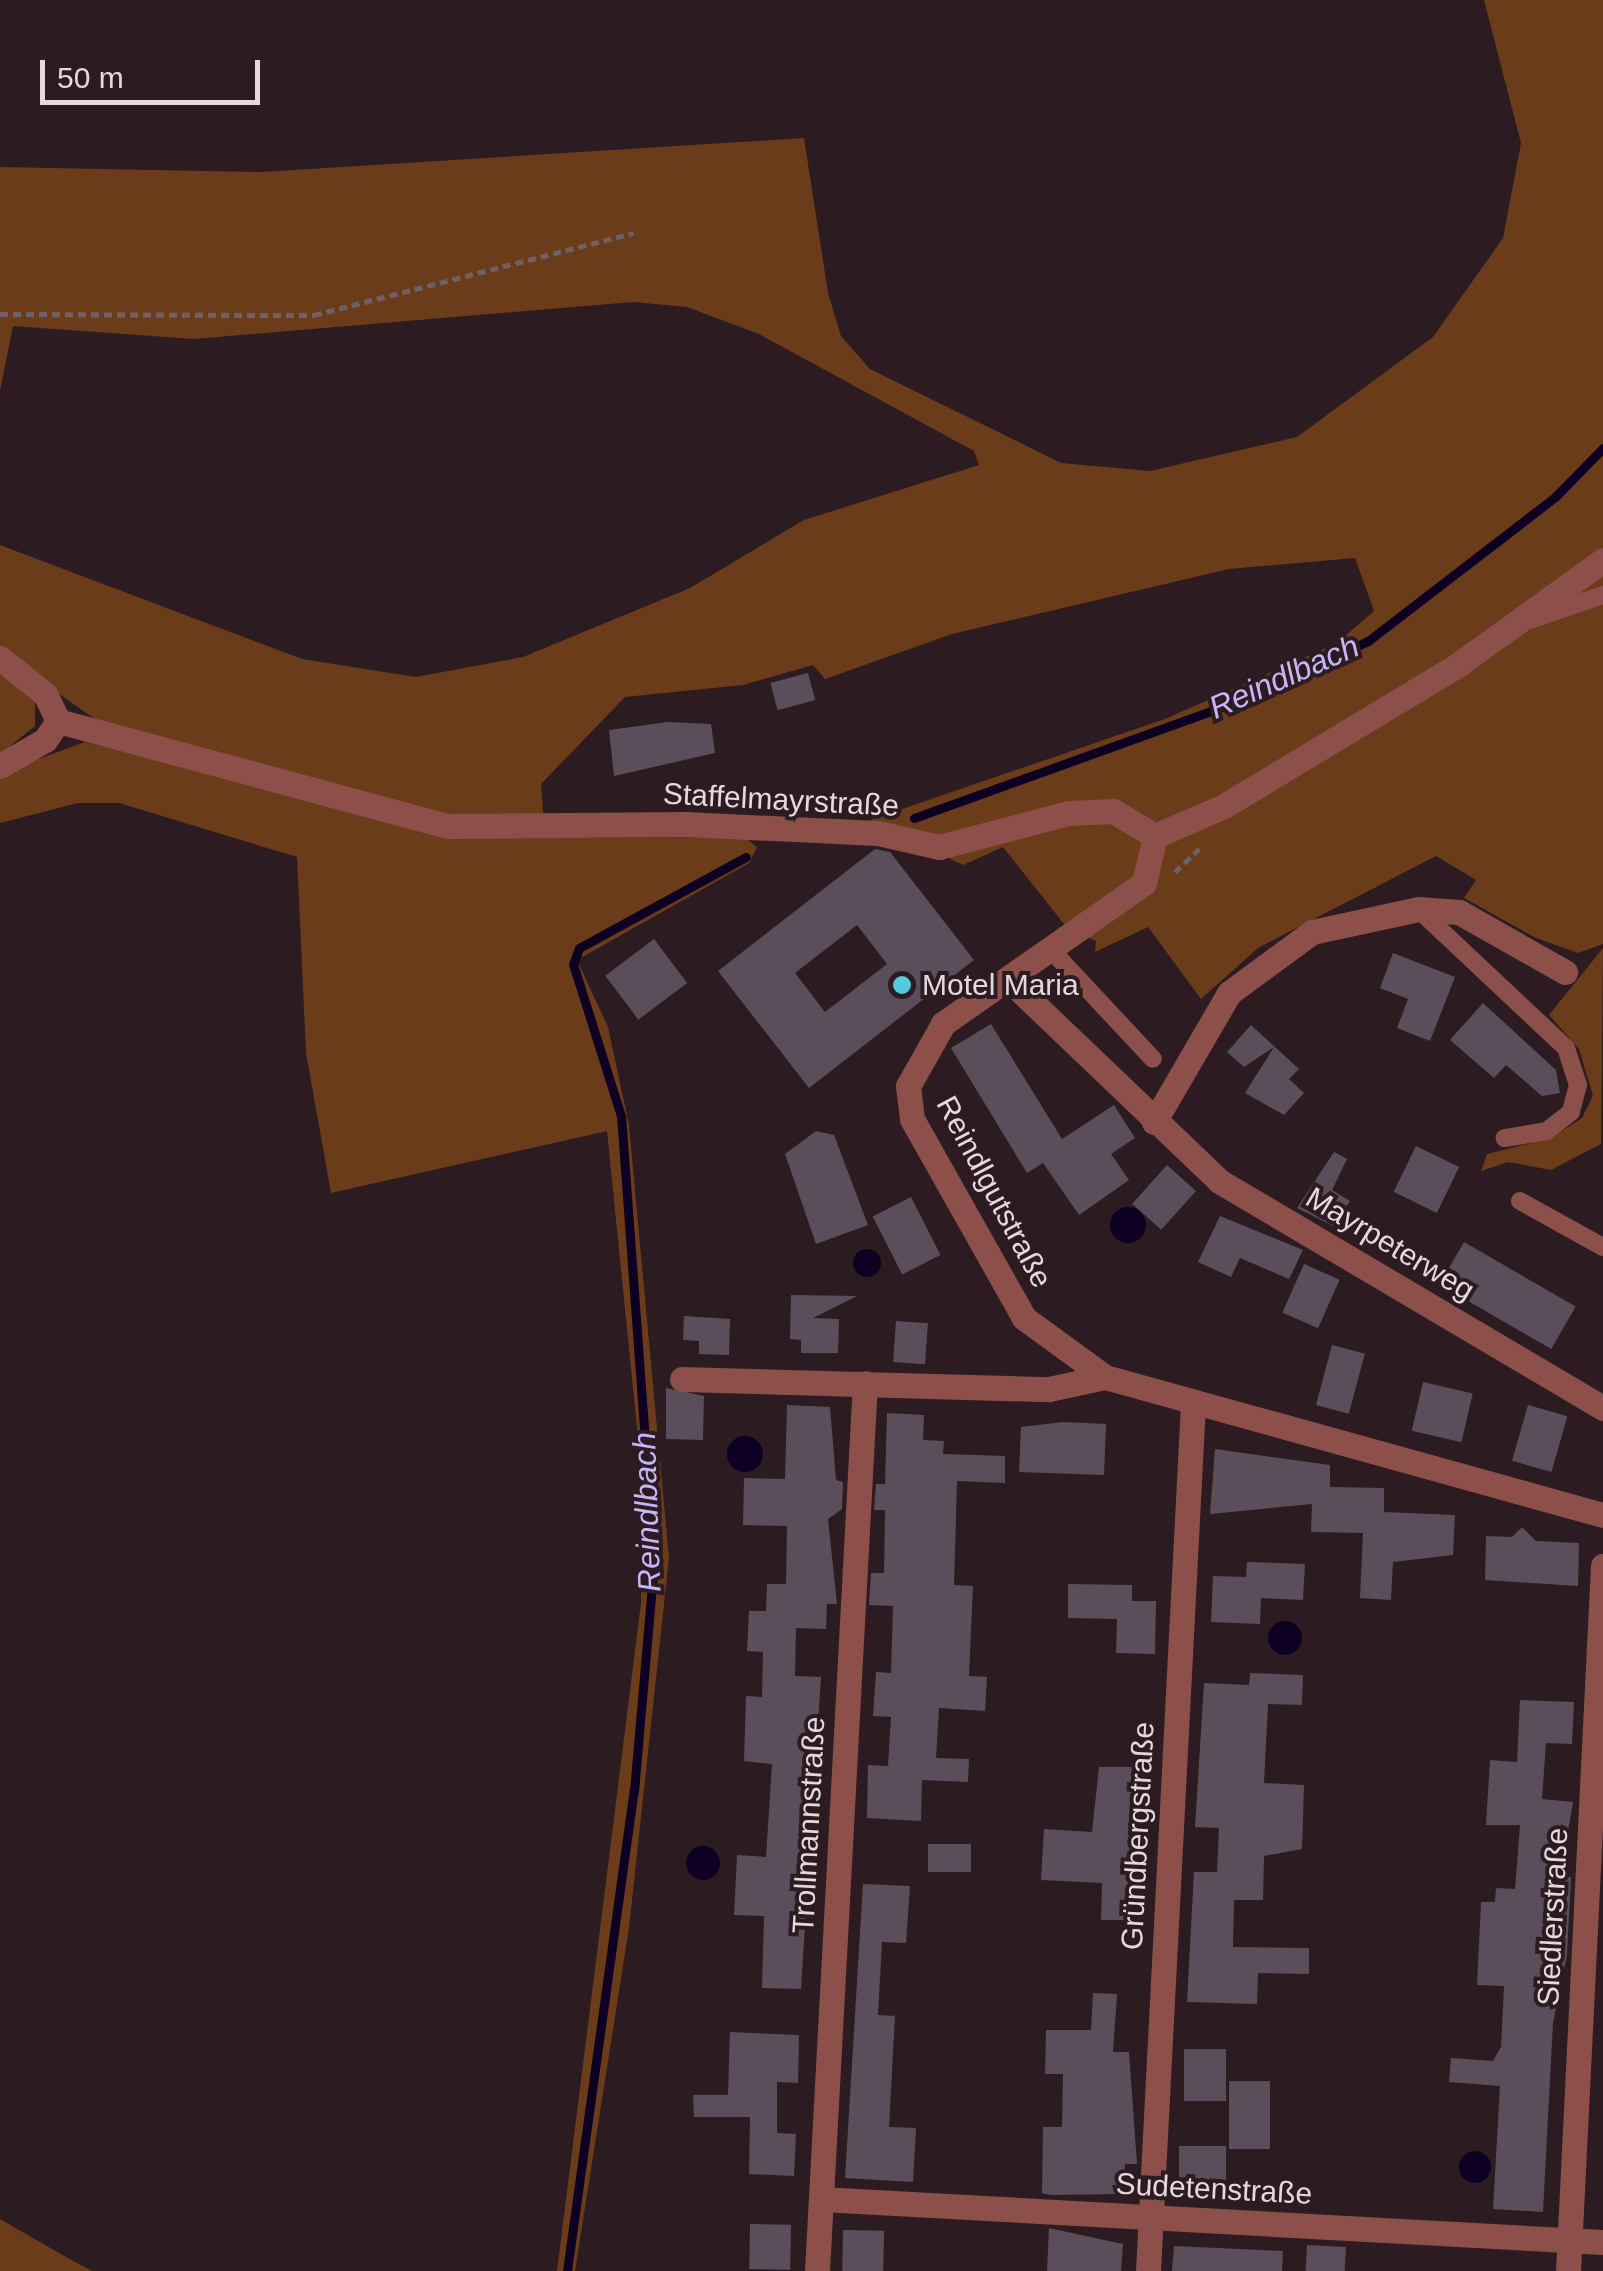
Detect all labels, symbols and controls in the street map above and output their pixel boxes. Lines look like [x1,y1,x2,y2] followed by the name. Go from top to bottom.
[45,40,265,102] scale bar
[57,61,124,94] text: 50 m
[1203,627,1365,727] water label: Reindlbach
[662,776,900,824] street label: Staffelmayrstraße
[922,967,1079,1003] place label: Motel Maria
[891,974,913,996] marker: Motel Maria
[928,1090,1060,1294] street label: Reindlgutstraße
[1299,1180,1481,1308] street label: Mayrpeterweg
[625,1431,669,1593] water label: Reindlbach
[785,1716,833,1934] street label: Trollmannstraße
[1114,1721,1162,1951] street label: Gründbergstraße
[1530,1827,1576,2007] street label: Siedlerstraße
[1115,2166,1313,2212] street label: Sudetenstraße

